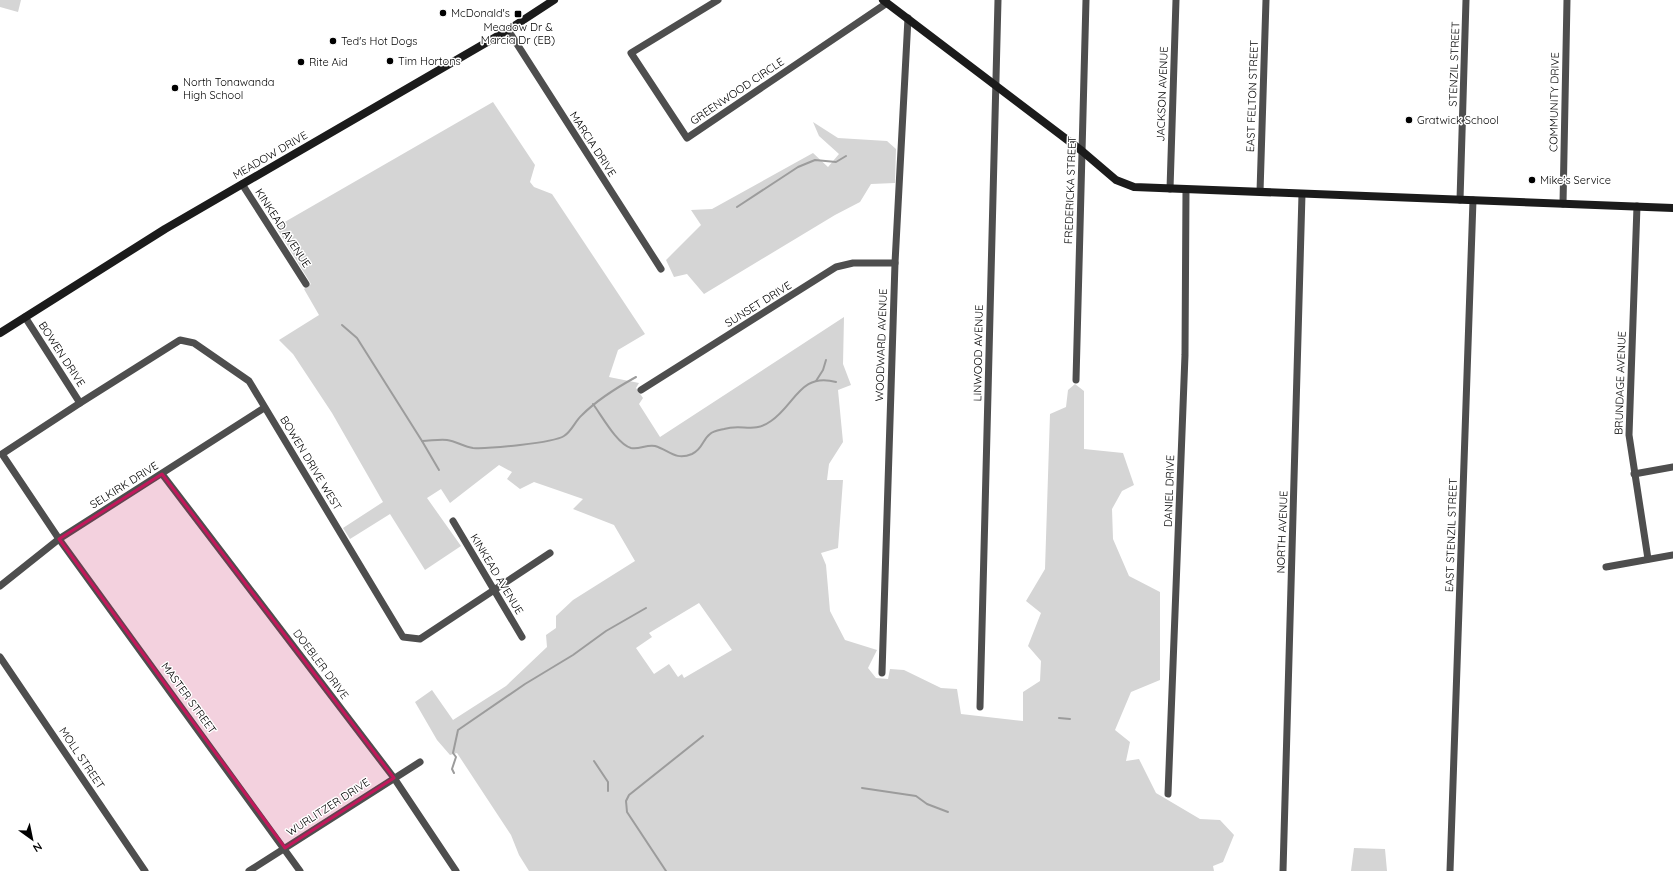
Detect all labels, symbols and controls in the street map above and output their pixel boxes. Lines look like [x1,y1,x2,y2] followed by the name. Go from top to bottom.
[451,6,510,20] place label: McDonald's
[438,8,448,18] marker: McDonald's
[513,9,523,19] marker: Meadow Dr & Marcia Dr (EB)
[481,20,555,47] place label: Meadow Dr & Marcia Dr (EB)
[1446,21,1462,107] street label: STENZIL STREET
[341,34,417,48] place label: Ted's Hot Dogs
[328,36,338,46] marker: Ted's Hot Dogs
[1243,39,1261,152] street label: EAST FELTON STREET
[1153,46,1171,142] street label: JACKSON AVENUE
[1546,52,1562,152] street label: COMMUNITY DRIVE
[398,54,461,68] place label: Tim Hortons
[687,54,787,128] street label: GREENWOOD CIRCLE
[309,55,348,69] place label: Rite Aid
[385,56,395,66] marker: Tim Hortons
[296,57,306,67] marker: Rite Aid
[183,75,274,102] place label: North Tonawanda High School
[170,83,180,93] marker: North Tonawanda High School
[567,109,619,179] street label: MARCIA DRIVE
[1417,113,1499,127] place label: Gratwick School
[1404,115,1414,125] marker: Gratwick School
[230,128,310,182] street label: MEADOW DRIVE
[1061,135,1079,244] street label: FREDERICKA STREET
[1540,173,1611,187] place label: Mike's Service
[1527,175,1537,185] marker: Mike's Service
[252,186,314,270] street label: KINKEAD AVENUE
[722,278,794,330] street label: SUNSET DRIVE
[872,288,890,402] street label: WOODWARD AVENUE
[970,305,986,401] street label: LINWOOD AVENUE
[36,319,88,389] street label: BOWEN DRIVE
[1611,331,1629,435] street label: BRUNDAGE AVENUE
[277,413,345,513] street label: BOWEN DRIVE WEST
[1161,455,1177,527] street label: DANIEL DRIVE
[87,458,161,512] street label: SELKIRK DRIVE
[1442,477,1460,592] street label: EAST STENZIL STREET
[1274,490,1290,574] street label: NORTH AVENUE
[467,531,527,617] street label: KINKEAD AVENUE
[290,626,352,702] street label: DOEBLER DRIVE
[158,660,220,737] street label: MASTER STREET
[56,724,108,792] street label: MOLL STREET
[284,775,372,839] street label: WURLITZER DRIVE
[12,819,52,859] north arrow
[30,839,45,855] text: N

